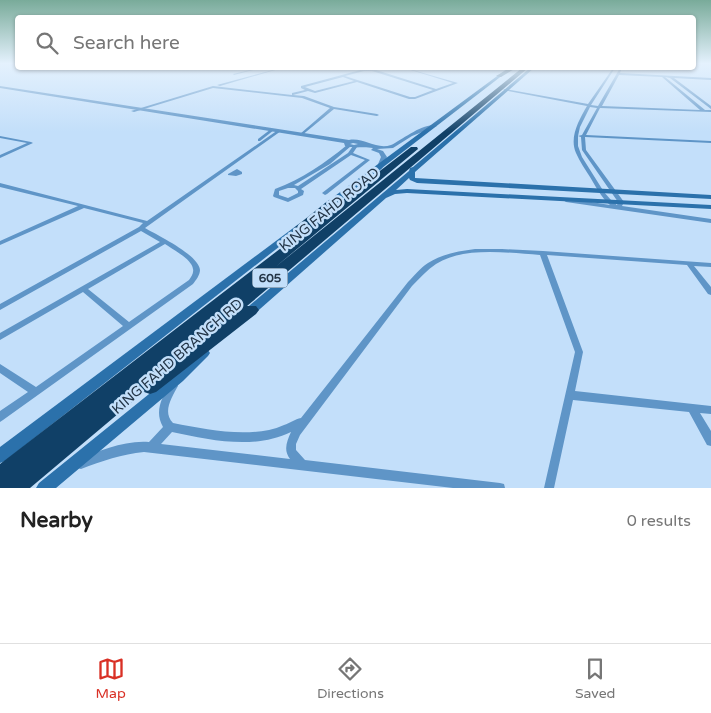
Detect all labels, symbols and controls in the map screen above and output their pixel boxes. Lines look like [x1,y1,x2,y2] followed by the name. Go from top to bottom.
[15,15,696,70] search box
[33,29,61,57] icon: search
[73,32,180,54] text: Search here
[276,164,383,255] street label: KING FAHD ROAD
[252,268,288,288] road number: 605
[109,295,246,418] street label: KING FAHD BRANCH RD
[20,508,93,533] text: Nearby
[627,511,691,531] text: 0 results
[96,655,126,702] tab: Map
[317,655,384,702] tab: Directions
[575,655,615,702] tab: Saved

